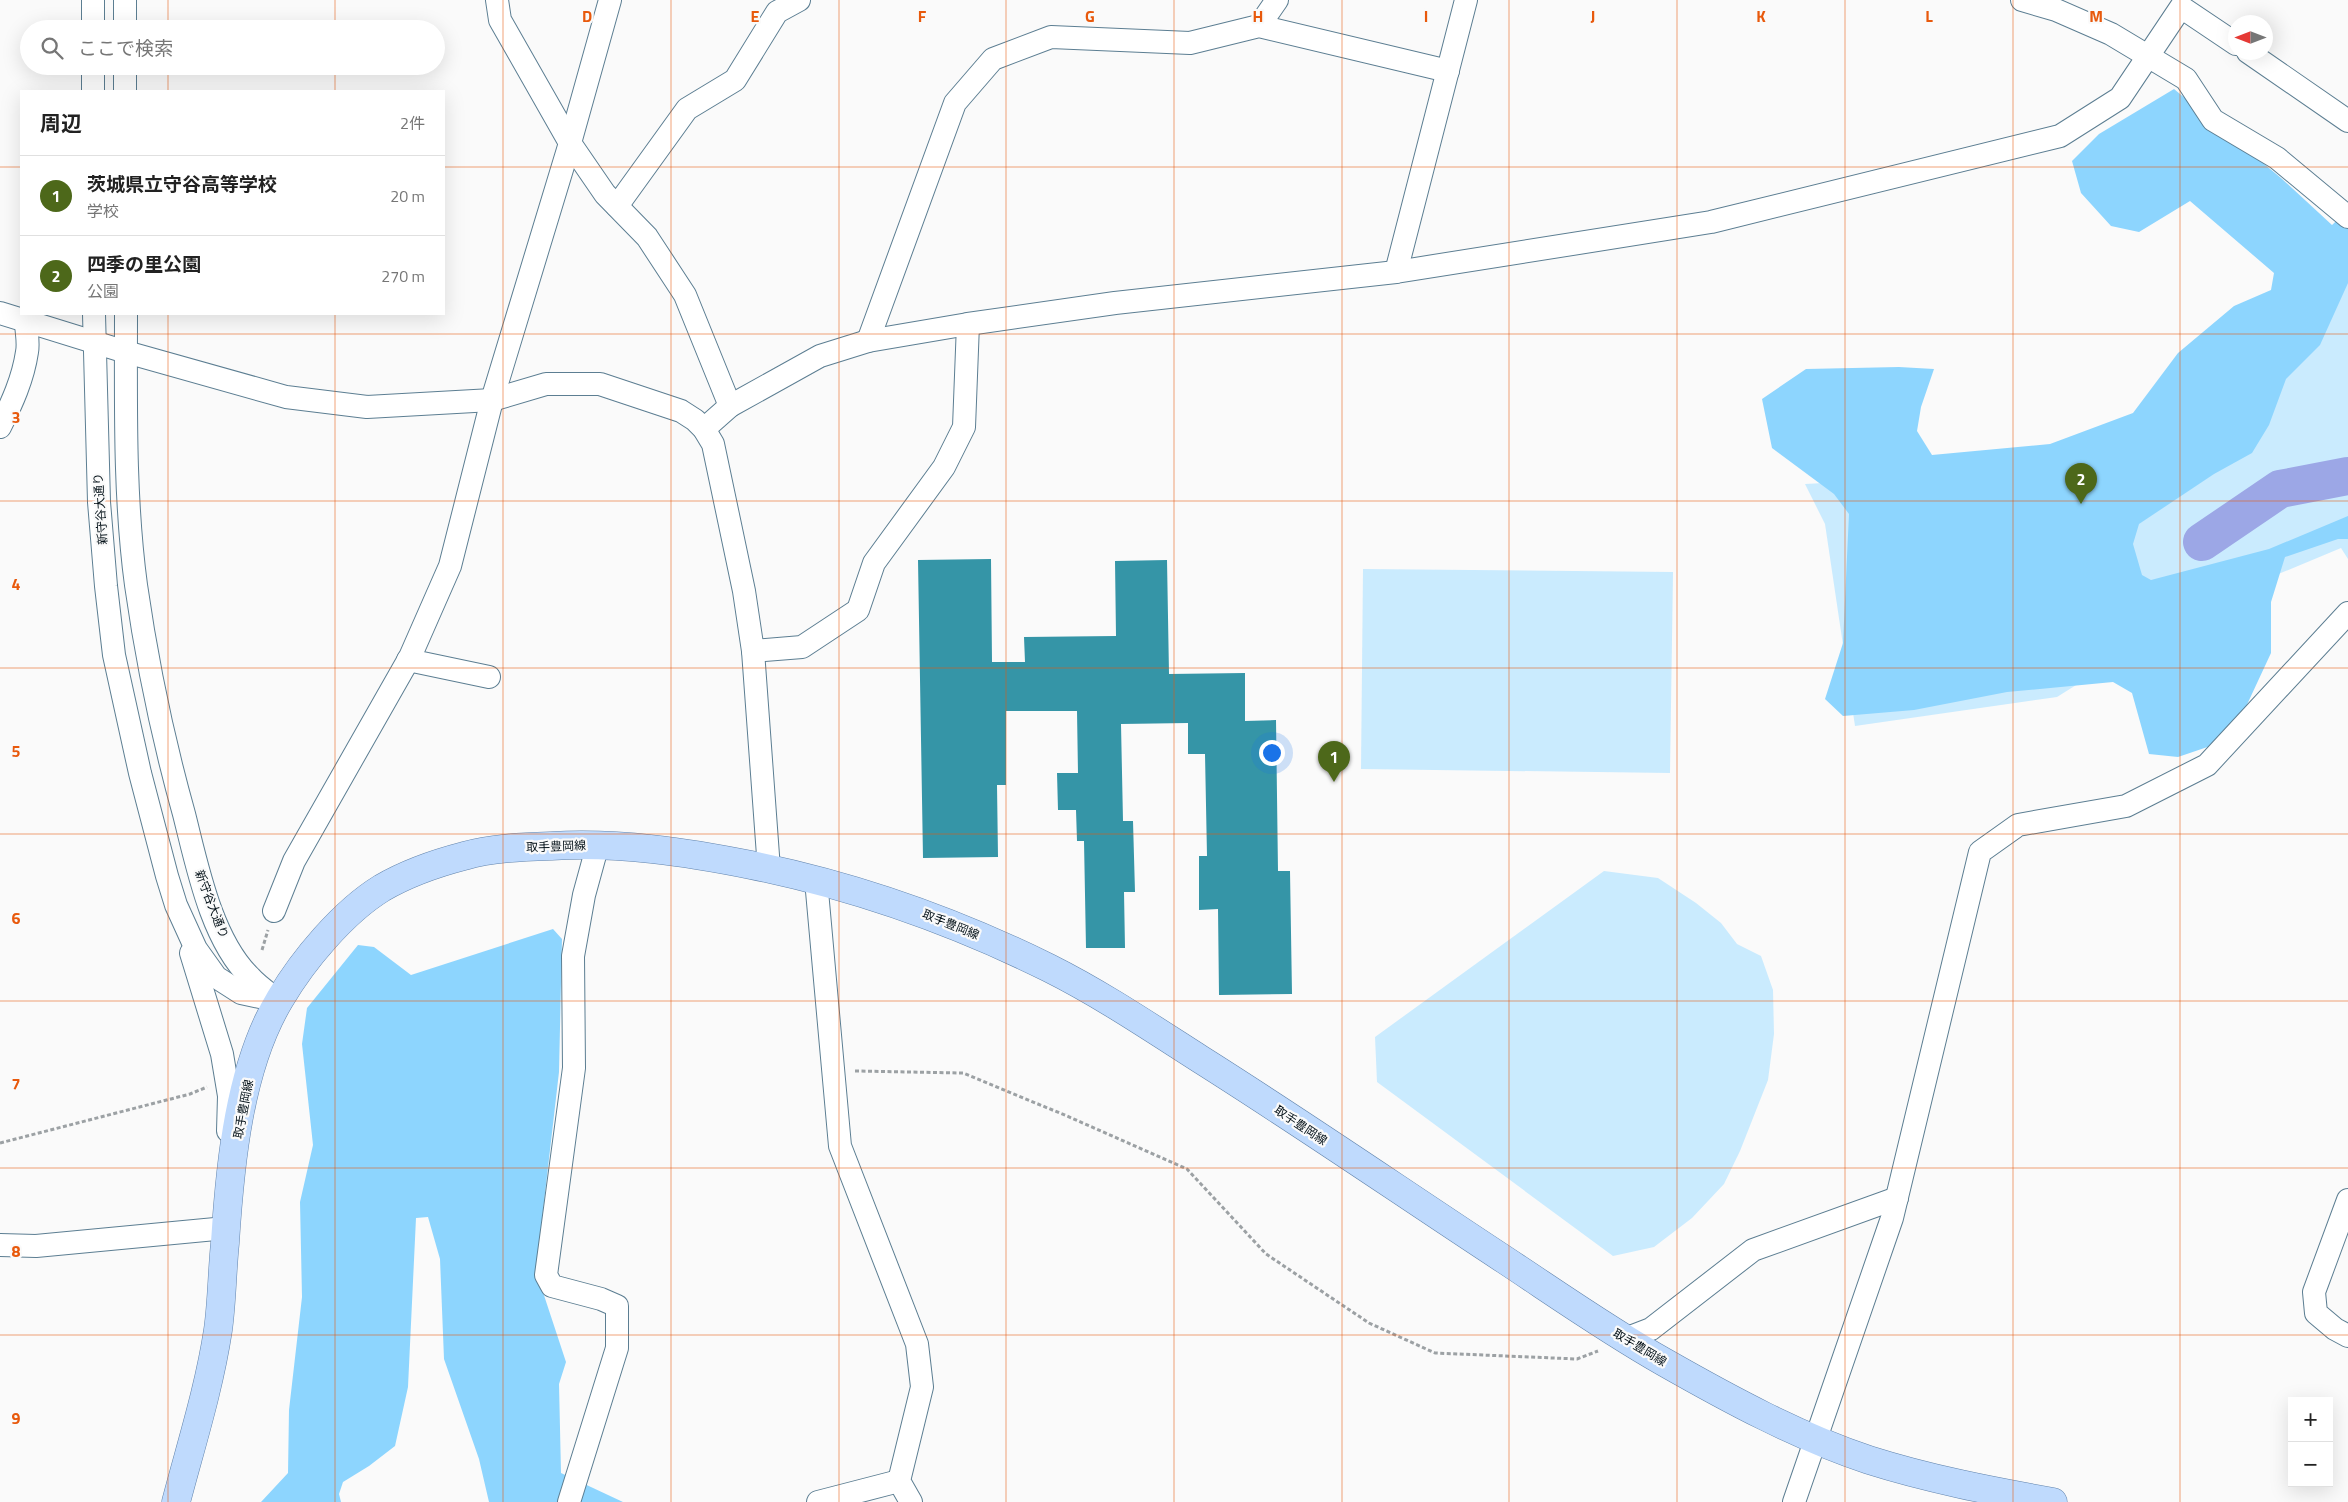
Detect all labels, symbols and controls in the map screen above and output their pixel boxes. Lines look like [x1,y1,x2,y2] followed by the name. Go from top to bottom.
[582,4,592,28] text: D
[751,4,760,28] text: E
[918,4,927,28] text: F
[1085,4,1095,28] text: G
[1253,4,1263,28] text: H
[1424,4,1428,28] text: I
[1591,4,1595,28] text: J
[1756,4,1766,28] text: K
[1925,4,1933,28] text: L
[2089,4,2103,28] text: M
[2228,15,2273,60] north arrow
[20,20,445,75] search box
[78,33,173,62] text: ここで検索
[38,34,66,62] icon: search
[40,107,82,139] text: 周辺
[400,111,425,135] text: 2件
[87,169,277,198] text: 茨城県立守谷高等学校
[52,184,60,208] text: 1
[390,184,425,208] text: 20 m
[87,199,119,223] text: 学校
[87,249,201,278] text: 四季の里公園
[52,264,60,288] text: 2
[381,264,425,288] text: 270 m
[87,279,119,303] text: 公園
[12,405,20,429] text: 3
[2065,463,2097,504] pin: 2
[88,472,112,546] street label: 新守谷大通り
[12,572,21,596] text: 4
[12,739,21,763] text: 5
[1259,740,1285,766] your location
[1318,741,1350,782] pin: 1
[526,835,586,857] street label: 取手豊岡線
[190,867,234,941] street label: 新守谷大通り
[920,904,982,944] street label: 取手豊岡線
[12,906,21,930] text: 6
[12,1072,20,1096] text: 7
[228,1078,258,1140] street label: 取手豊岡線
[1271,1100,1331,1150] street label: 取手豊岡線
[12,1239,21,1263] text: 8
[1609,1323,1671,1371] street label: 取手豊岡線
[2288,1397,2333,1487] map controls
[2288,1397,2333,1442] button: +
[12,1406,21,1430] text: 9
[2288,1442,2333,1487] button: −

